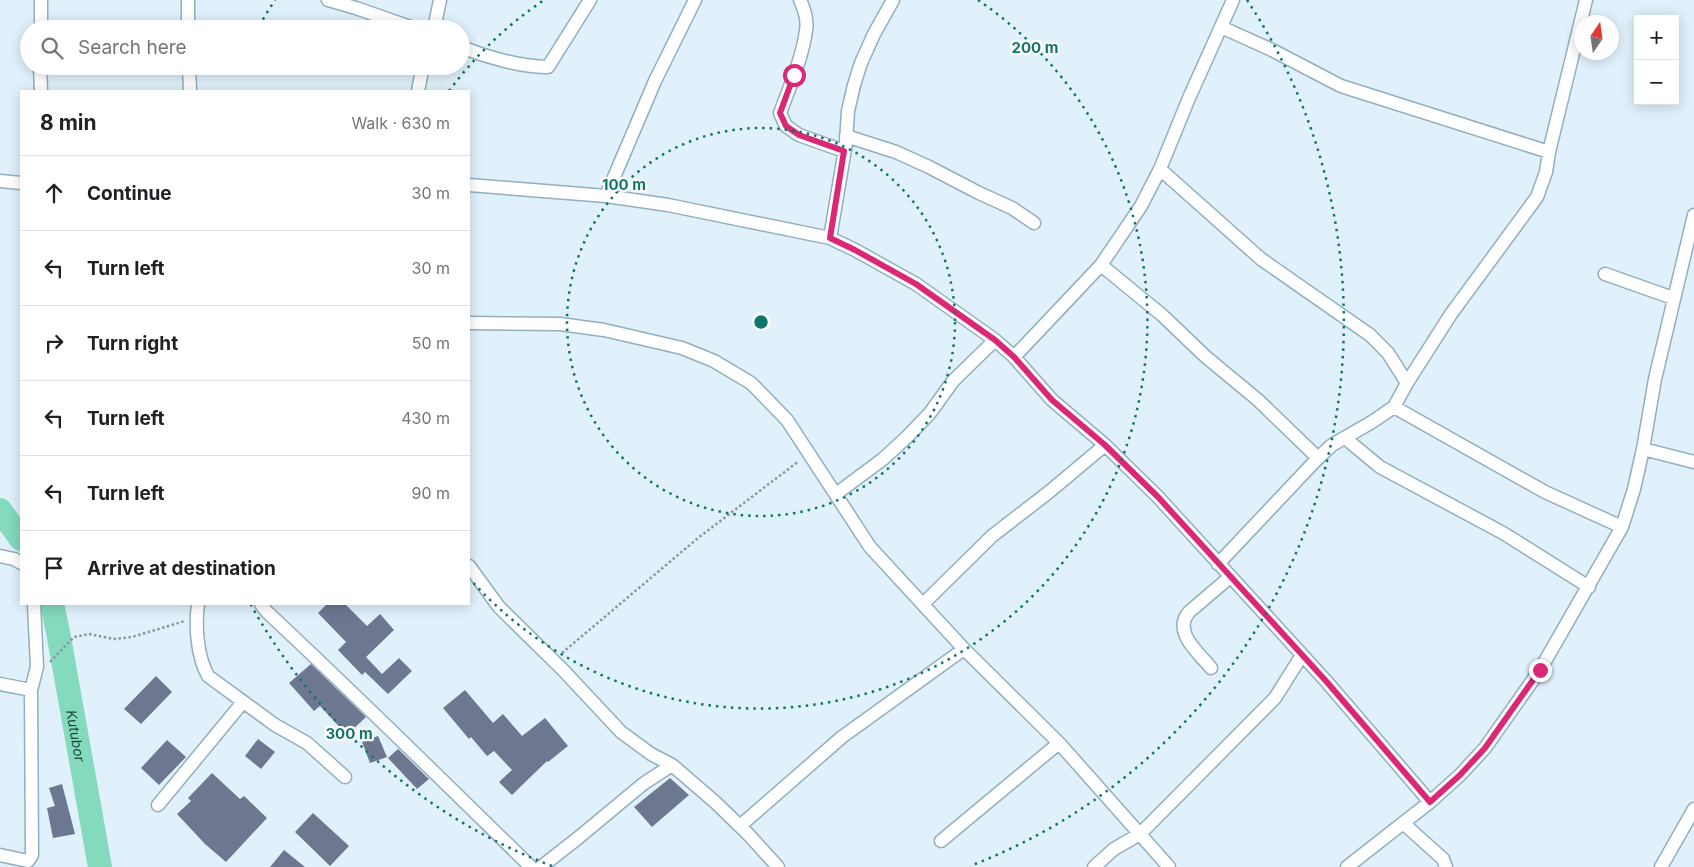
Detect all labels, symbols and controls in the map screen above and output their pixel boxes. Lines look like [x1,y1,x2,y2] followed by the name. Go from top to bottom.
[1574,15,1619,60] north arrow
[1634,15,1679,105] map controls
[1634,15,1679,60] button: +
[20,20,470,75] search box
[38,34,66,62] icon: search
[78,36,187,59] text: Search here
[1012,38,1058,57] text: 200 m
[1634,60,1679,105] button: −
[783,64,806,87] route start
[40,110,97,135] text: 8 min
[351,113,450,133] text: Walk · 630 m
[602,175,646,194] text: 100 m
[40,179,68,207] icon: ahead
[87,182,172,205] text: Continue
[412,183,450,203] text: 30 m
[40,254,68,282] icon: left
[87,257,165,280] text: Turn left
[412,258,450,278] text: 30 m
[752,313,770,331] centre of rings
[40,329,68,357] icon: right
[87,332,178,355] text: Turn right
[412,333,450,353] text: 50 m
[40,404,68,432] icon: left
[87,407,165,430] text: Turn left
[401,408,450,428] text: 430 m
[40,479,68,507] icon: left
[87,482,165,505] text: Turn left
[411,483,450,503] text: 90 m
[40,554,68,582] icon: arrive
[87,557,276,580] text: Arrive at destination
[1529,659,1552,682] route end
[64,708,90,764] water label: Kutubor
[325,724,373,743] text: 300 m

